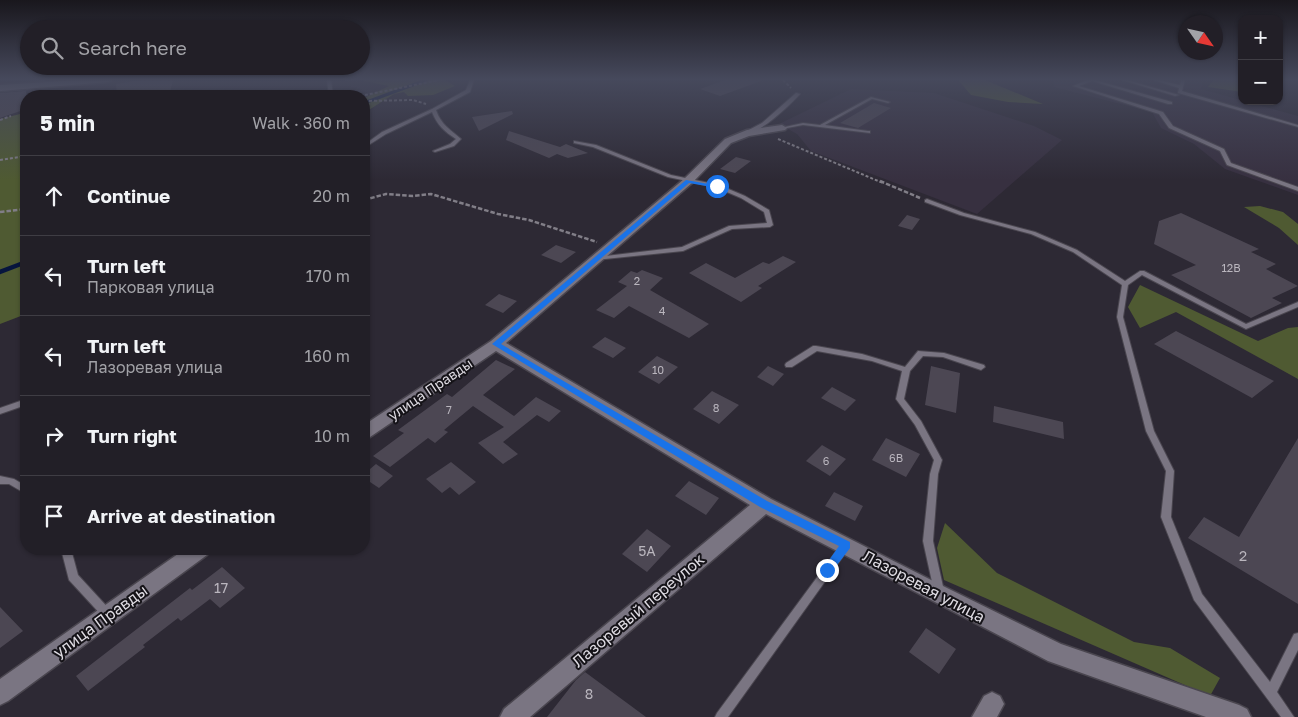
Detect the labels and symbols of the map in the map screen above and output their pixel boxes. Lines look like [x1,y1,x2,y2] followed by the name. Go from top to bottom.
[1178,15,1223,60] north arrow
[706,175,729,198] route start
[1221,261,1241,274] house number: 12В
[634,274,640,287] house number: 2
[659,304,666,317] house number: 4
[385,355,475,423] street label: улица Правды
[652,363,664,376] house number: 10
[713,401,720,414] house number: 8
[446,403,452,416] house number: 7
[889,451,903,464] house number: 6В
[823,454,830,467] house number: 6
[638,542,656,559] house number: 5А
[859,545,989,627] street label: Лазоревая улица
[1239,547,1247,564] house number: 2
[568,549,708,671] street label: Лазоревый переулок
[816,559,839,582] route end
[214,579,228,596] house number: 17
[49,580,151,662] street label: улица Правды
[585,685,593,702] house number: 8

